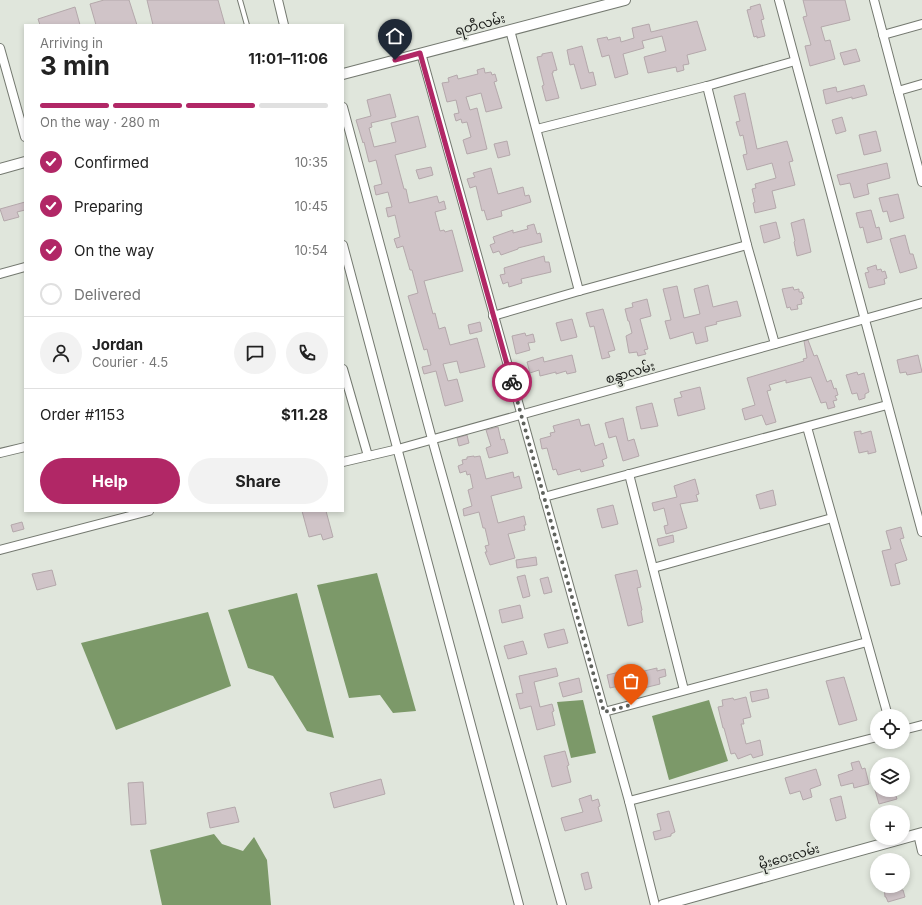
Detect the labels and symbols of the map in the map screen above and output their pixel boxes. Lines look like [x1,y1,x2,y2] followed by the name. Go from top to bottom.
[453,10,508,41] street label: ရတီလမ်း
[378,19,412,60] pin
[603,357,658,390] street label: စန္ဒာလမ်း
[492,362,532,402] courier
[614,664,648,705] pin
[757,840,822,875] street label: မိုးဝေးလမ်း

